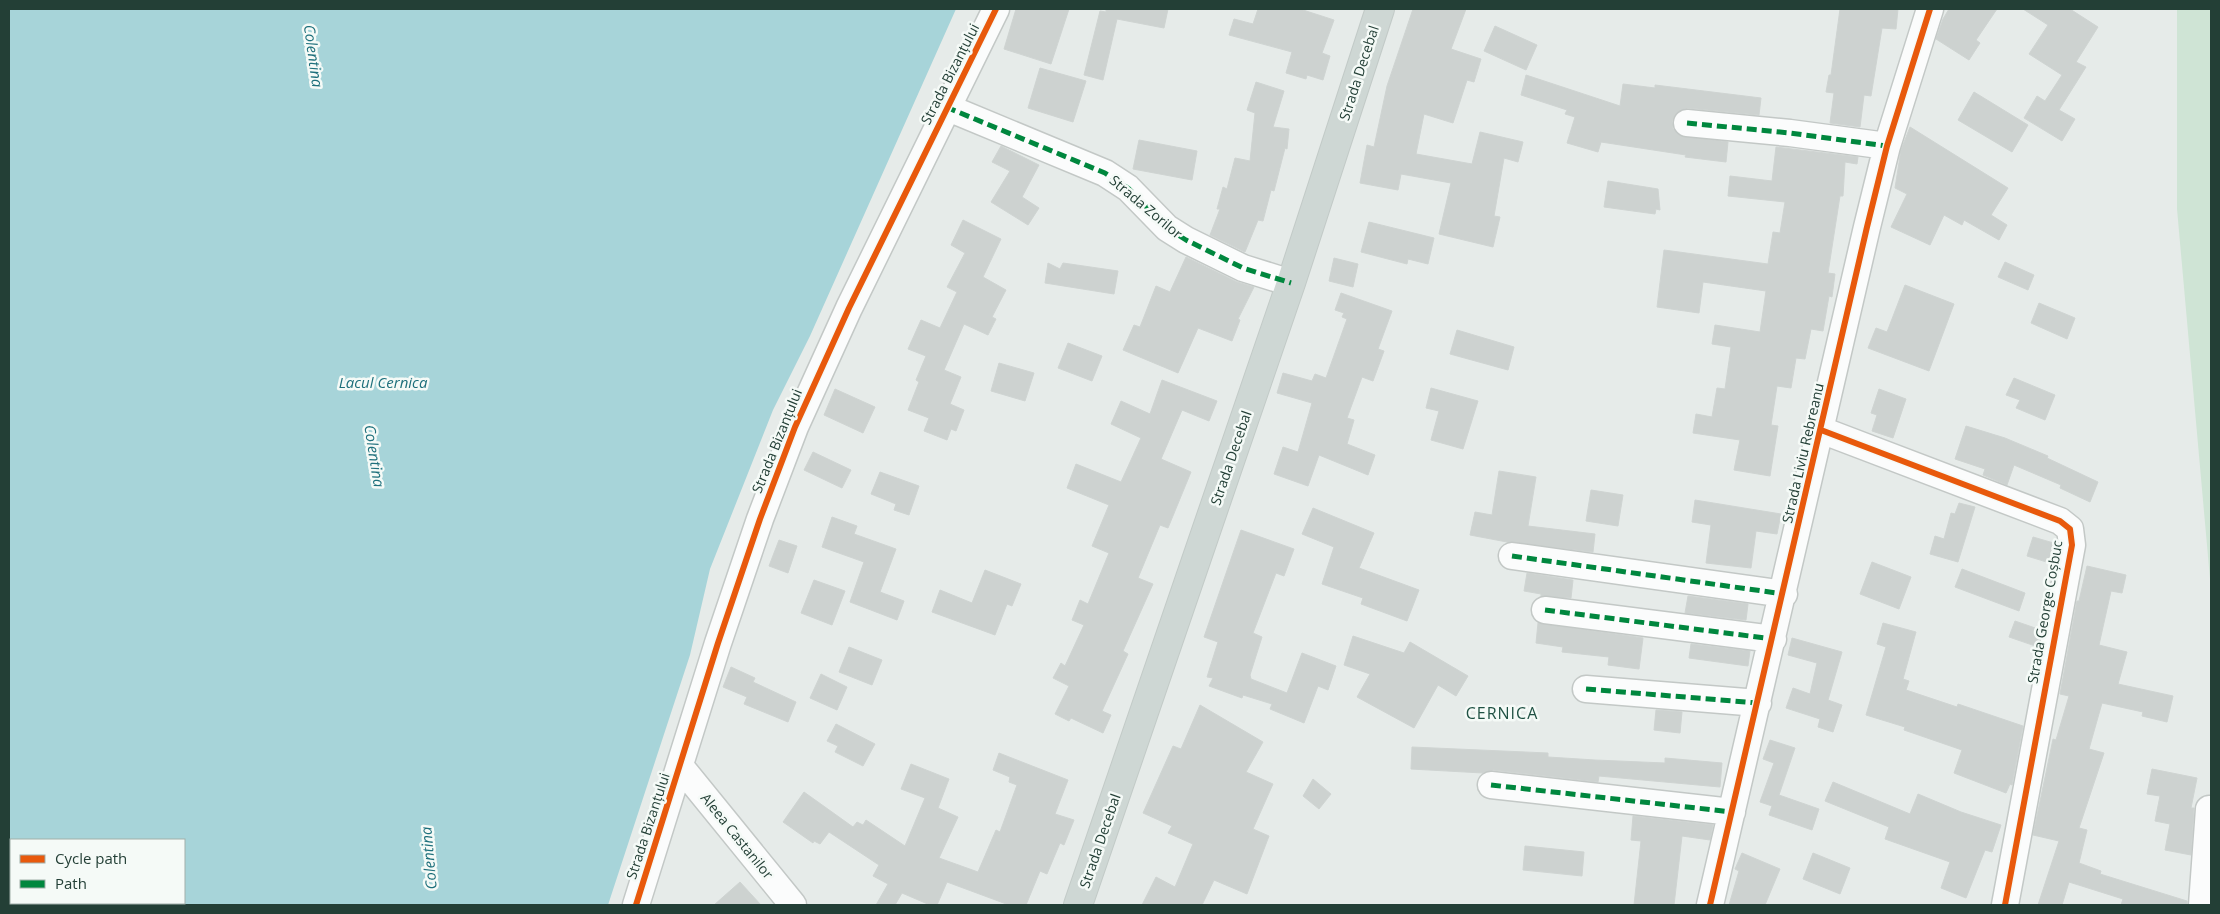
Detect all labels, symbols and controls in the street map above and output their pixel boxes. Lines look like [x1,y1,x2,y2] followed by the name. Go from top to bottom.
[916,20,983,127] street label: Strada Bizanțului
[300,23,328,89] water label: Colentina
[1334,23,1383,123] street label: Strada Decebal
[1106,171,1187,243] street label: Strada Zorilor
[339,372,428,392] water label: Lacul Cernica
[1777,381,1828,525] street label: Strada Liviu Rebreanu
[747,386,806,496] street label: Strada Bizanțului
[1205,408,1256,508] street label: Strada Decebal
[360,423,390,489] water label: Colentina
[2023,538,2067,685] street label: Strada George Coșbuc
[1466,702,1538,724] district label: CERNICA
[621,770,674,882] street label: Strada Bizanțului
[697,789,778,883] street label: Aleea Castanilor
[1074,791,1125,891] street label: Strada Decebal
[415,825,441,890] water label: Colentina
[10,839,185,904] legend
[55,848,127,868] text: Cycle path
[55,873,87,893] text: Path

